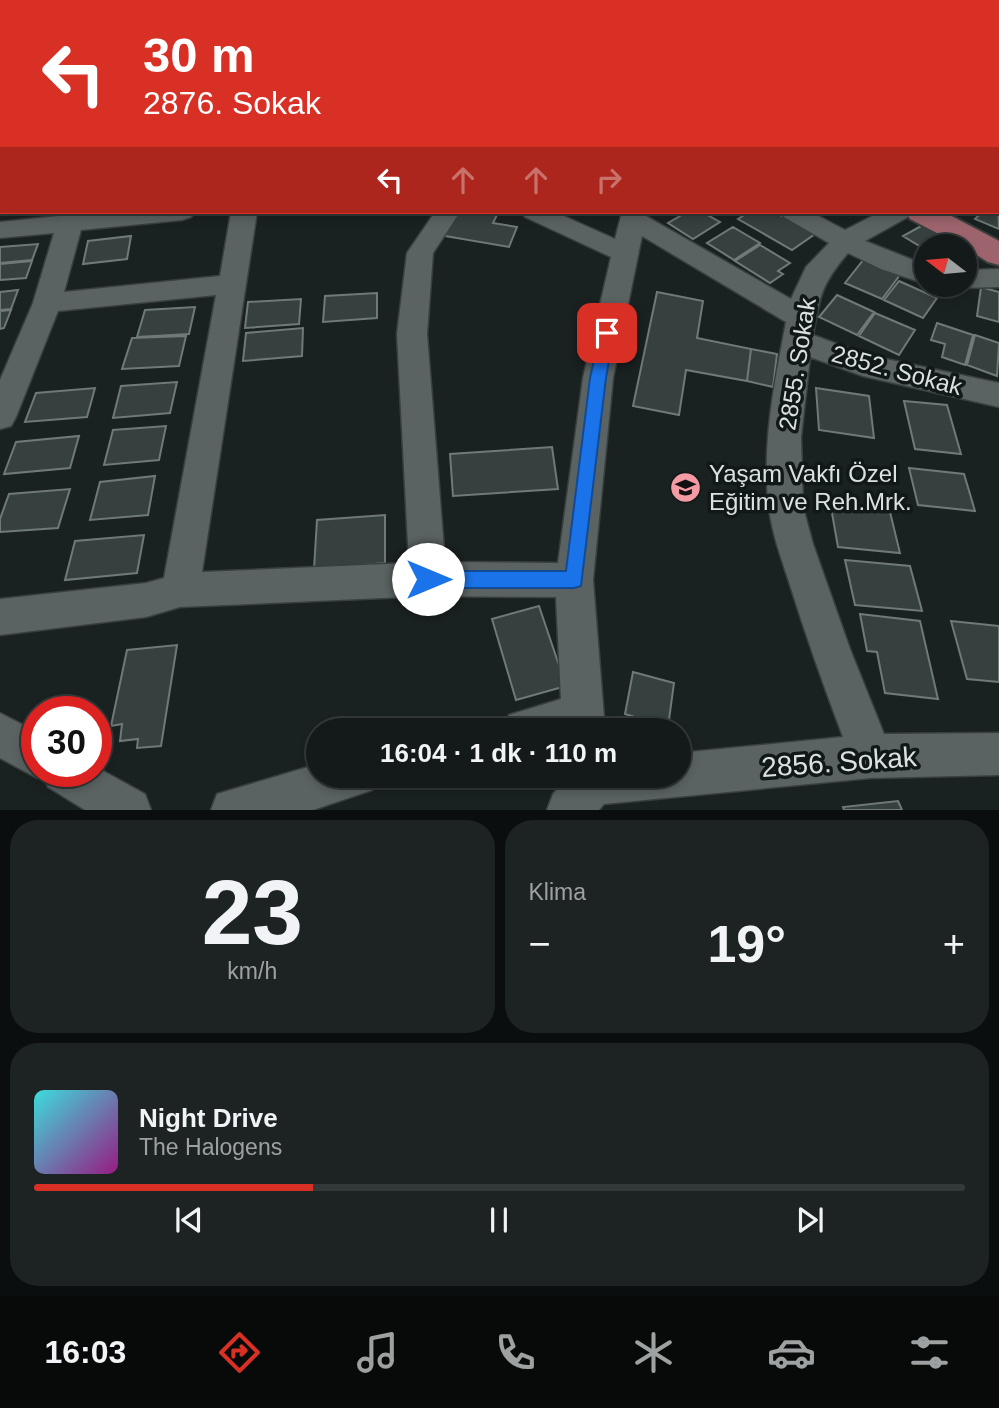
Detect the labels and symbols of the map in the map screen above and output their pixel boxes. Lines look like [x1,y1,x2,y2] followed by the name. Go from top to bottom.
[914,234,976,298] north arrow
[773,295,821,432] street label: 2855. Sokak
[577,303,637,363] pin
[829,340,966,401] street label: 2852. Sokak
[709,460,912,515] place label: Yaşam Vakfı Özel Eğitim ve Reh.Mrk.
[669,470,703,504] school or university icon: Yaşam Vakfı Özel Eğitim ve Reh.Mrk.
[391,542,465,616] position arrow
[21,696,112,787] speed limit sign: 30
[760,741,919,783] street label: 2856. Sokak

